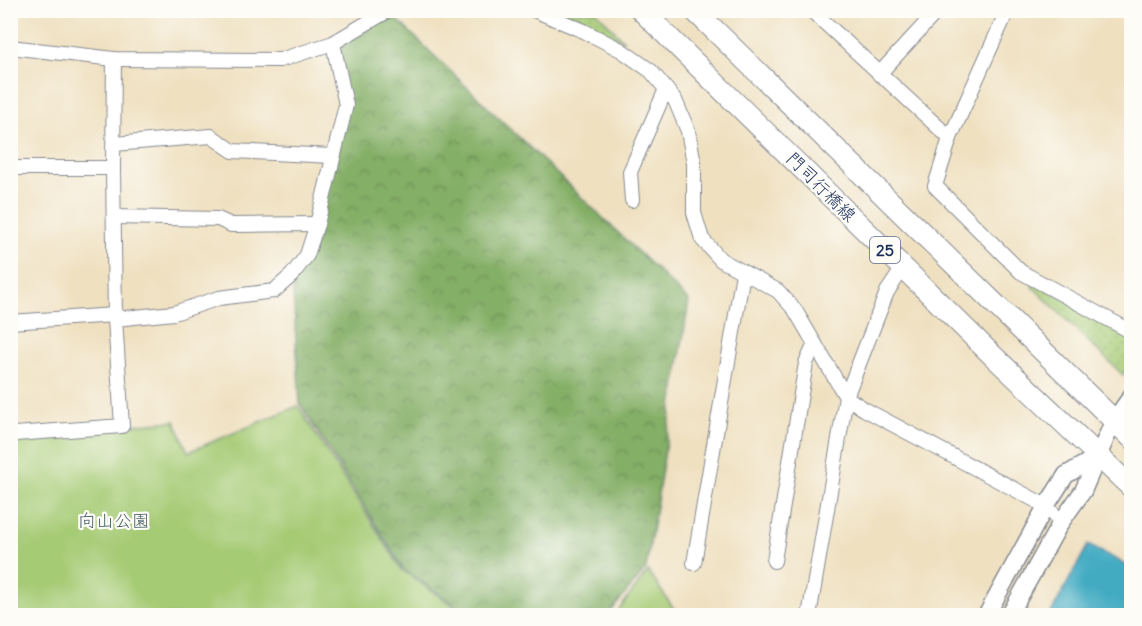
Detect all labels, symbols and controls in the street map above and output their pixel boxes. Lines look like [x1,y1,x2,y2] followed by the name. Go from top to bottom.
[781,147,861,227] street label: 門司行橋線
[870,237,900,263] road number: 25
[78,509,150,532] park label: 向山公園

